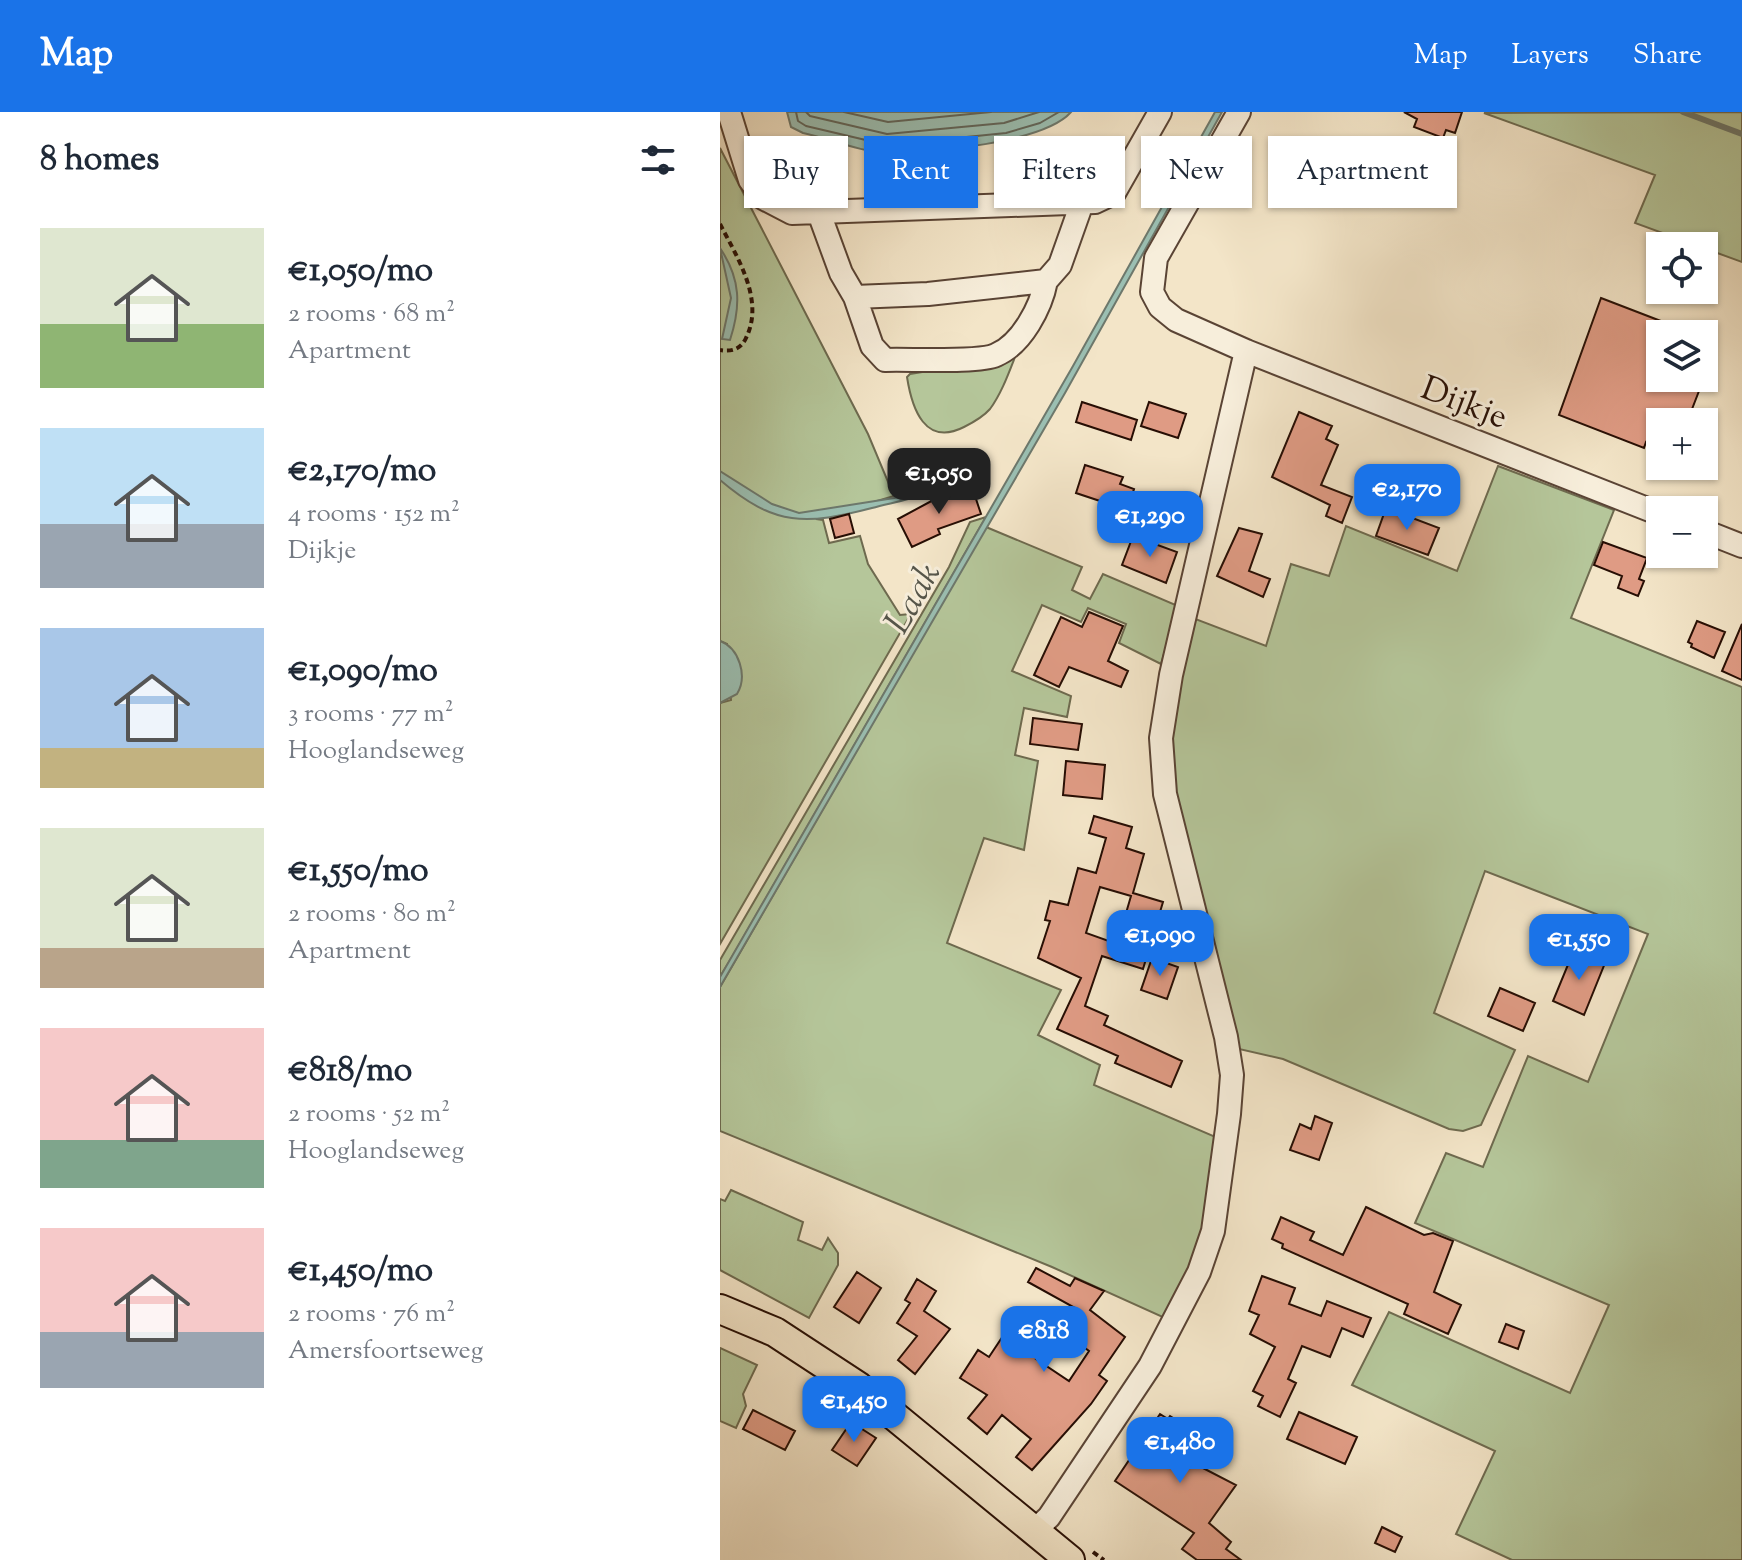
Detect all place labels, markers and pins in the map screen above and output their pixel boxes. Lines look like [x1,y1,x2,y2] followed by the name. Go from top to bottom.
[874,448,1004,516] pin: €1,050
[1342,464,1472,532] pin: €2,170
[1085,491,1215,559] pin: €1,290
[1095,910,1225,978] pin: €1,090
[1514,914,1644,982] pin: €1,550
[997,1306,1091,1374] pin: €818
[789,1376,919,1444] pin: €1,450
[1115,1417,1245,1485] pin: €1,480

